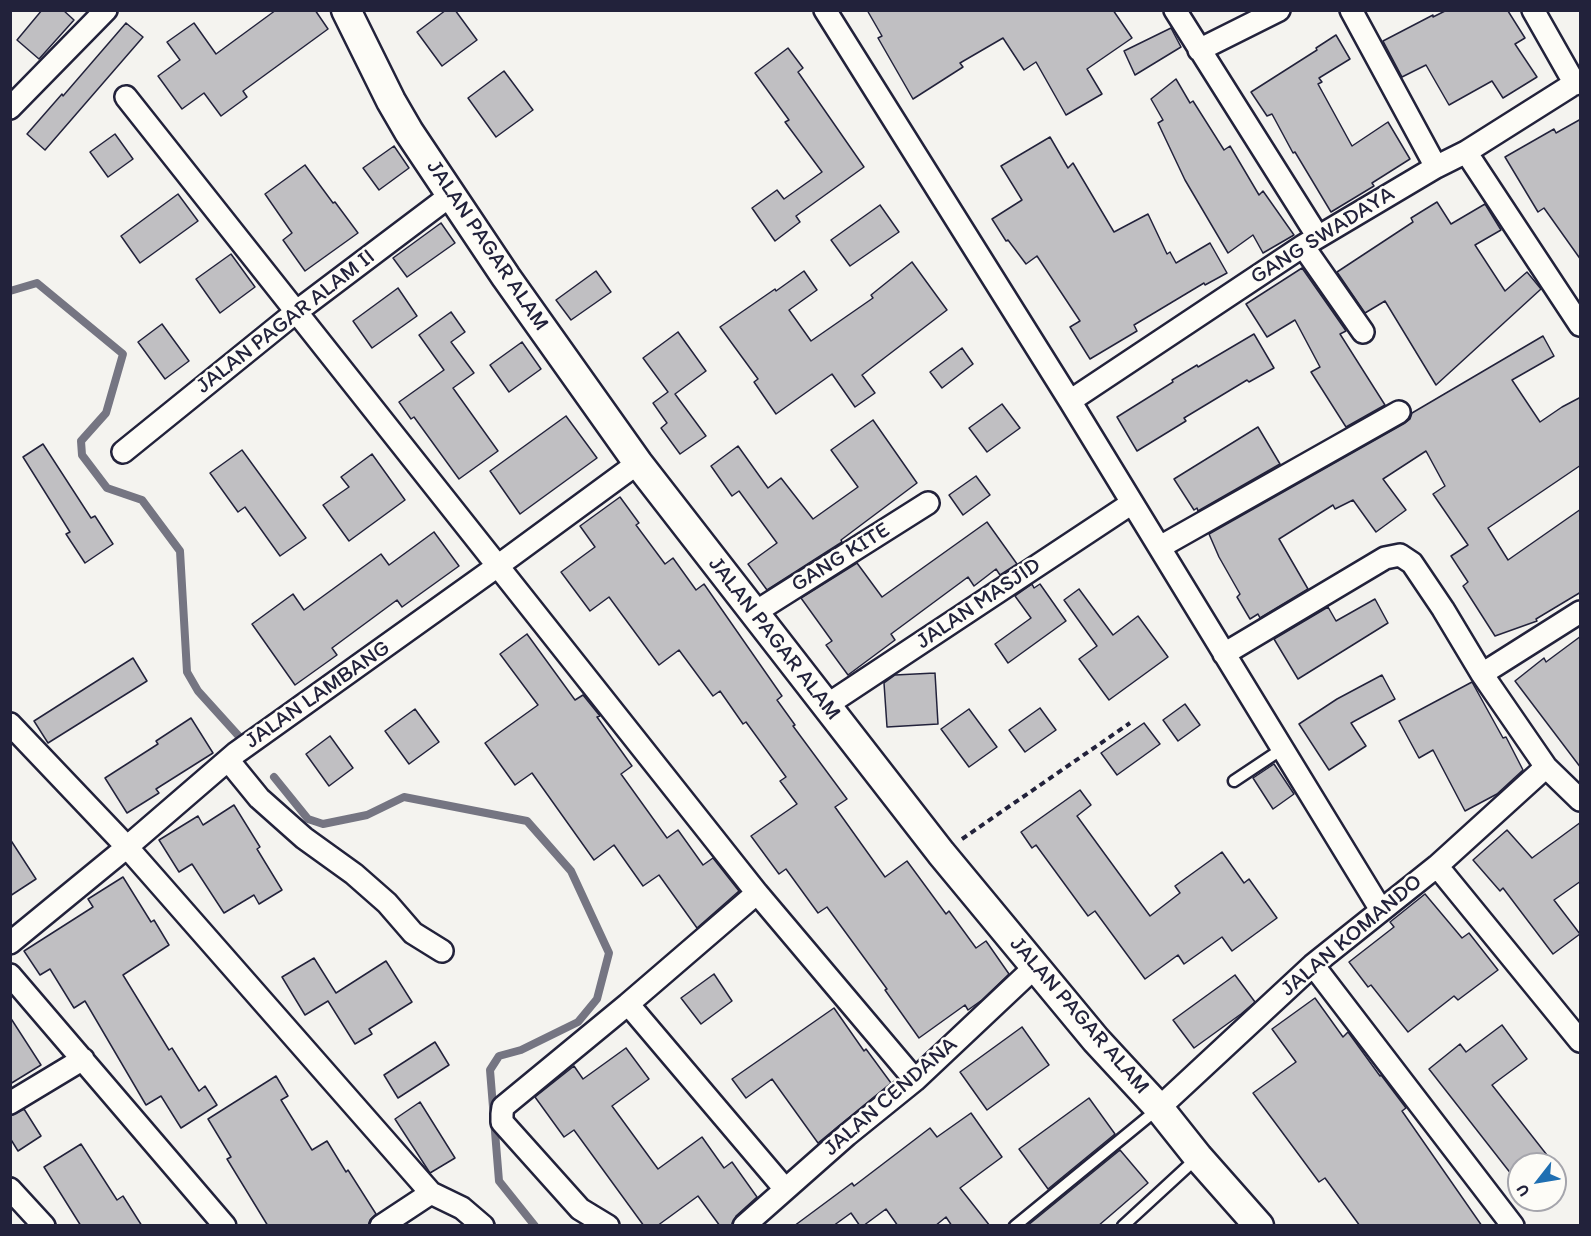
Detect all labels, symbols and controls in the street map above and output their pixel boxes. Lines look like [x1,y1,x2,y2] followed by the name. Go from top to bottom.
[420,156,554,336] street label: JALAN PAGAR ALAM
[1246,181,1400,291] street label: GANG SWADAYA
[192,244,380,400] street label: JALAN PAGAR ALAM II
[787,517,895,599] street label: GANG KITE
[702,552,846,726] street label: JALAN PAGAR ALAM
[912,553,1046,655] street label: JALAN MASJID
[240,635,396,755] street label: JALAN LAMBANG
[1276,869,1428,1003] street label: JALAN KOMANDO
[1003,932,1155,1100] street label: JALAN PAGAR ALAM
[819,1032,963,1162] street label: JALAN CENDANA
[1507,1152,1567,1212] north arrow
[1512,1181,1534,1200] text: U

